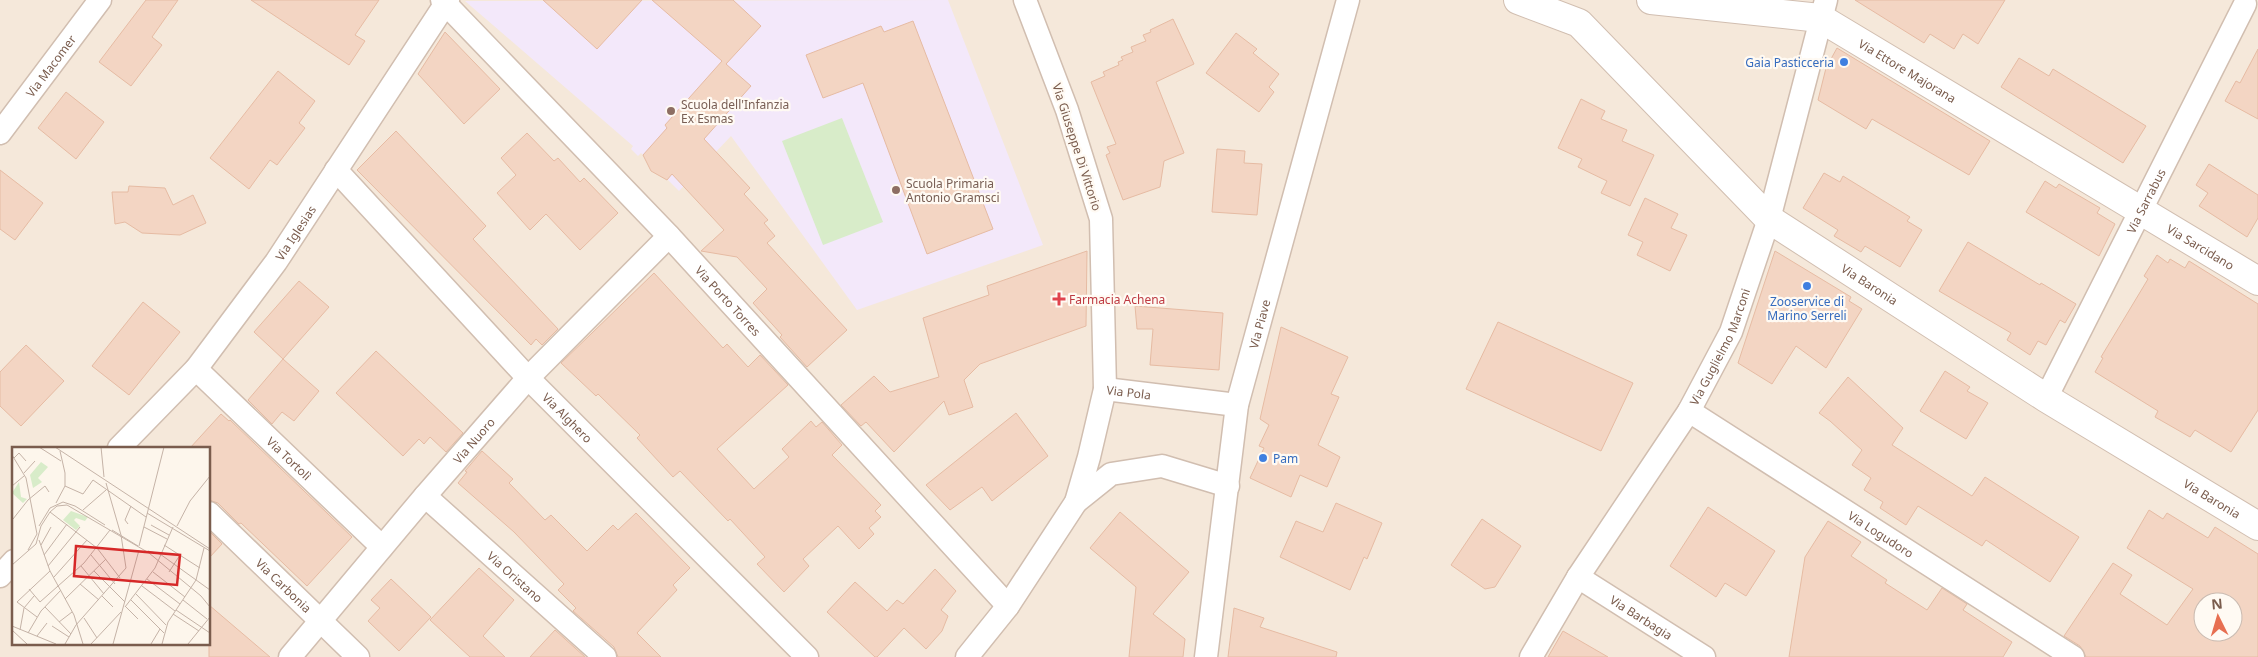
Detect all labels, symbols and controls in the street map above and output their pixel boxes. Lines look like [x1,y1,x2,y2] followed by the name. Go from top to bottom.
[22,31,79,100] street label: Via Macomer
[1856,35,1959,106] street label: Via Ettore Majorana
[1745,54,1834,71] place label: Gaia Pasticceria
[1838,56,1850,68] marker: Gaia Pasticceria
[1048,81,1106,213] street label: Via Giuseppe Di Vittorio
[681,96,789,127] place label: Scuola dell'Infanzia Ex Esmas
[665,105,677,117] marker: Scuola dell'Infanzia Ex Esmas
[2122,165,2169,236] street label: Via Sarrabus
[906,175,1000,206] place label: Scuola Primaria Antonio Gramsci
[890,184,902,196] marker: Scuola Primaria Antonio Gramsci
[271,202,320,264] street label: Via Iglesias
[2164,220,2238,273] street label: Via Sarcidano
[1838,260,1901,309] street label: Via Baronia
[692,262,765,340] street label: Via Porto Torres
[1801,280,1813,292] marker: Zooservice di Marino Serreli
[1685,286,1754,408] street label: Via Guglielmo Marconi
[1069,291,1165,308] place label: Farmacia Achena
[1053,293,1065,305] marker: Farmacia Achena
[1767,293,1847,324] place label: Zooservice di Marino Serreli
[1244,297,1274,350] street label: Via Piave
[1106,381,1152,403] street label: Via Pola
[539,389,596,446] street label: Via Alghero
[449,414,498,467] street label: Via Nuoro
[263,433,315,484] street label: Via Tortolì
[12,447,210,644] inset map
[1273,450,1298,467] place label: Pam
[1257,452,1269,464] marker: Pam
[2180,474,2244,522] street label: Via Baronia
[1845,507,1917,561] street label: Via Logudoro
[484,547,547,606] street label: Via Oristano
[252,554,315,616] street label: Via Carbonia
[1607,591,1676,643] street label: Via Barbagia
[2193,592,2243,642] north arrow
[2210,594,2223,614] text: N

